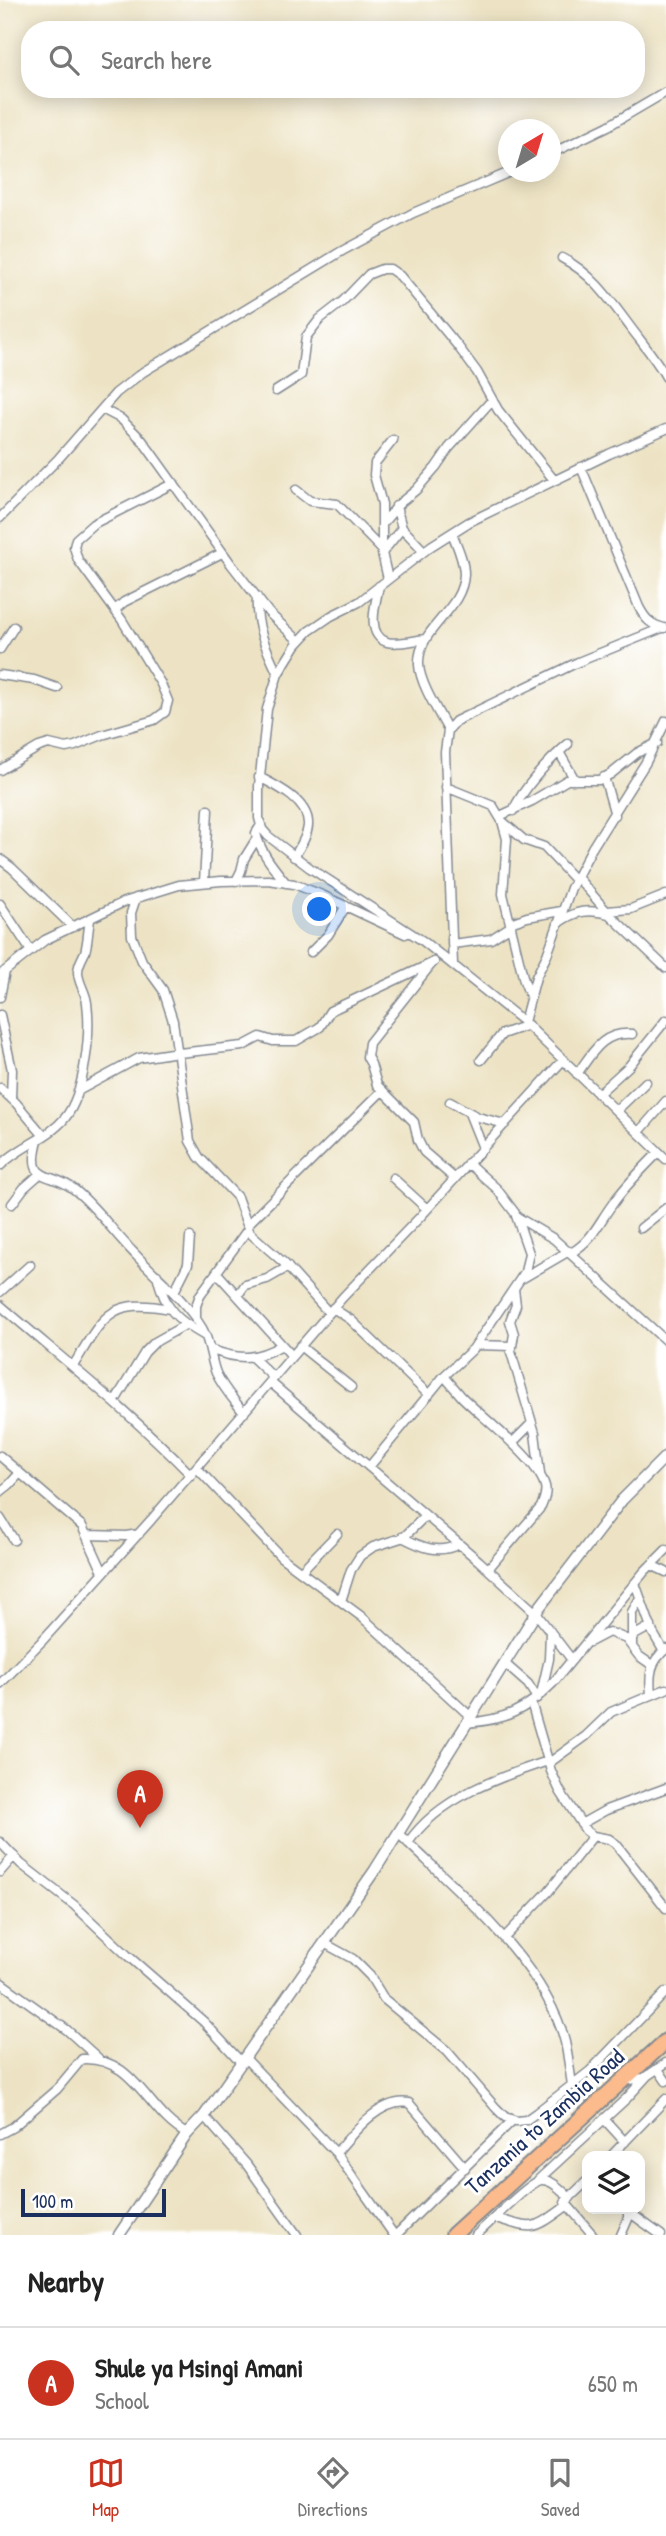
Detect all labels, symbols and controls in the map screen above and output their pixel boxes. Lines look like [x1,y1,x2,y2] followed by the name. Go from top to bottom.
[21,21,645,98] search box
[45,41,83,79] icon: search
[101,42,212,77] text: Search here
[498,119,561,182] north arrow
[302,892,336,926] your location
[117,1770,163,1828] pin: A
[458,2041,630,2201] street label: Tanzania to Zambia Road
[582,2151,645,2214] map controls
[582,2151,645,2214] button: layers
[21,2186,166,2218] scale bar
[32,2188,73,2214] text: 100 m
[28,2261,104,2301] text: Nearby
[95,2350,303,2385] text: Shule ya Msingi Amani
[45,2368,57,2399] text: A
[588,2368,638,2399] text: 650 m
[95,2385,149,2416] text: School
[87,2454,125,2522] tab: Map
[298,2454,368,2522] tab: Directions
[541,2454,579,2522] tab: Saved

